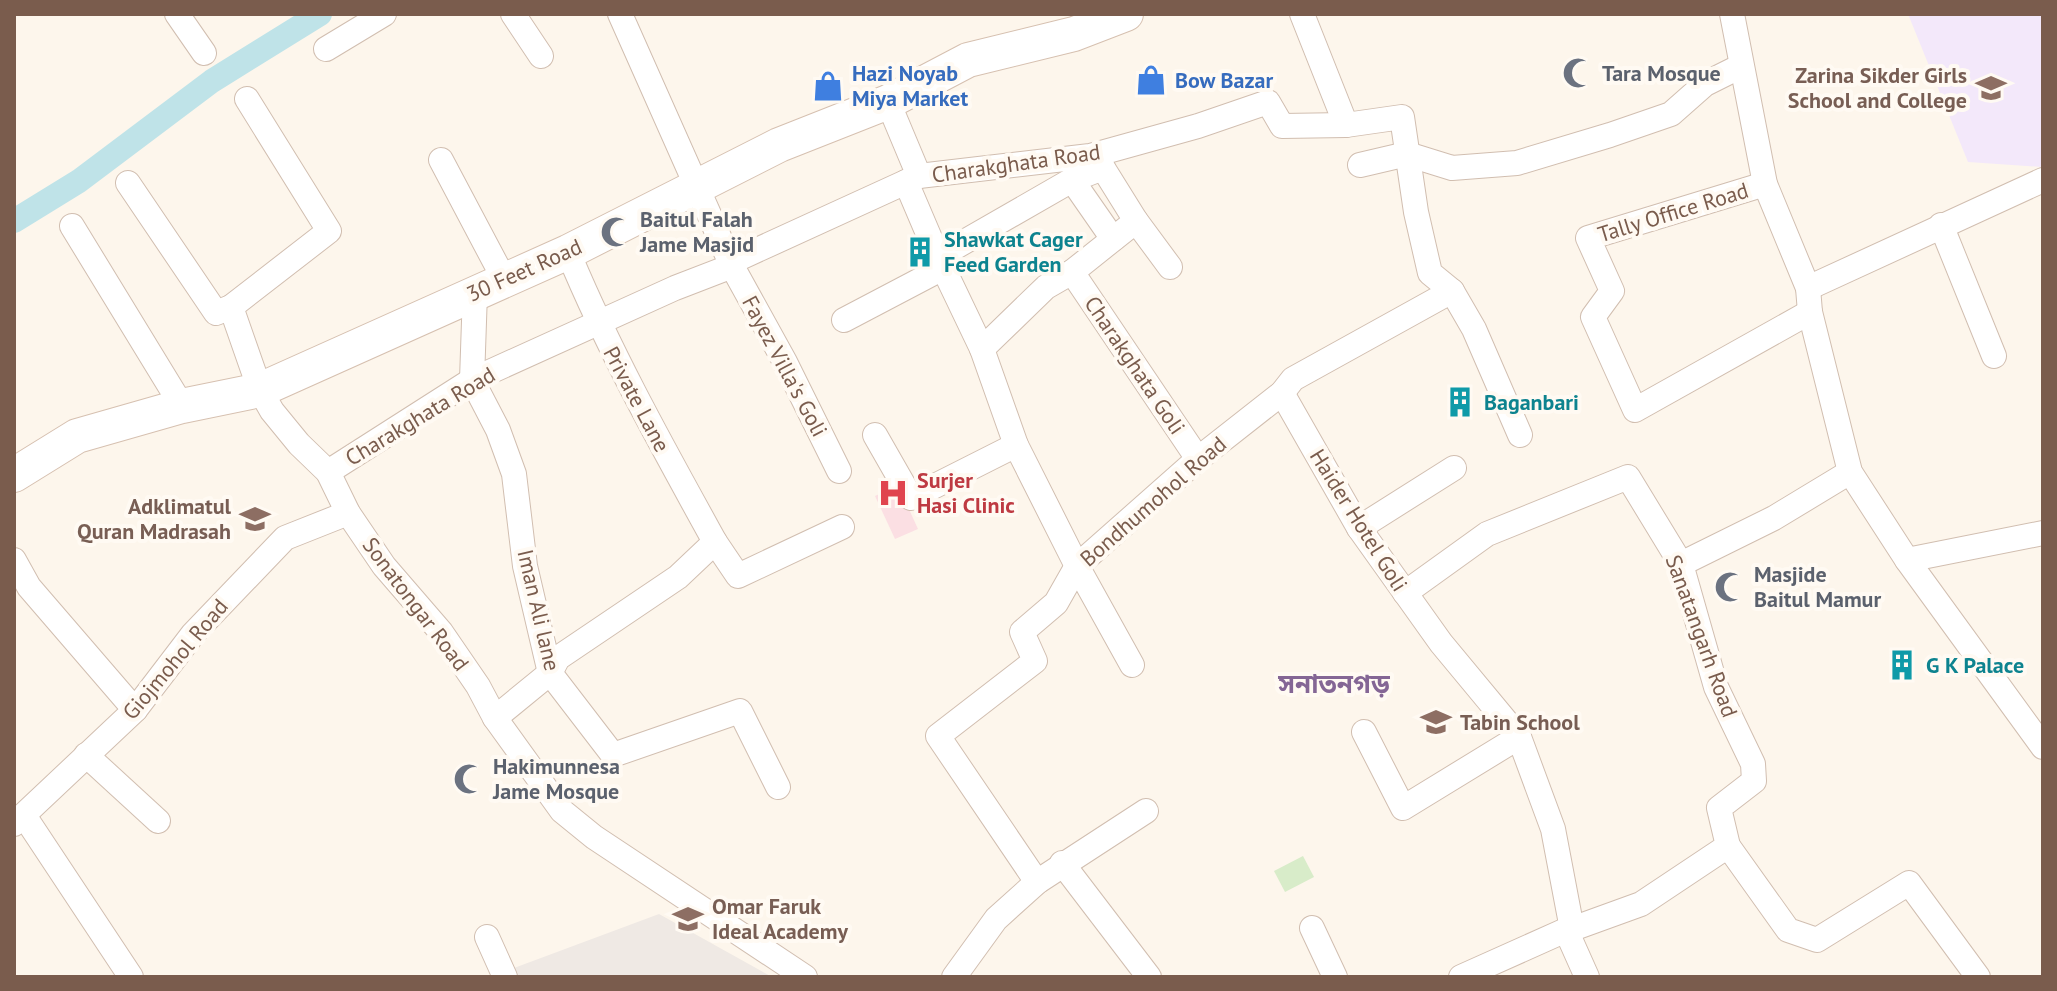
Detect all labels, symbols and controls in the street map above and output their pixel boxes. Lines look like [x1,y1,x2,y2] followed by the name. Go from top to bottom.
[1561,56,1595,90] mosque icon: Tara Mosque
[852,59,968,112] place label: Hazi Noyab Miya Market
[1602,59,1721,87] place label: Tara Mosque
[1788,61,1967,114] place label: Zarina Sikder Girls School and College
[1134,63,1168,97] shop icon: Bow Bazar
[1175,66,1273,94] place label: Bow Bazar
[811,69,845,103] shop icon: Hazi Noyab Miya Market
[1974,71,2008,105] school or university icon: Zarina Sikder Girls School and College
[930,137,1102,189] street label: Charakghata Road
[1594,176,1752,248] street label: Tally Office Road
[639,205,754,258] place label: Baitul Falah Jame Masjid
[599,215,633,249] mosque icon: Baitul Falah Jame Masjid
[944,225,1083,278] place label: Shawkat Cager Feed Garden
[462,232,586,308] street label: 30 Feet Road
[903,235,937,269] building icon: Shawkat Cager Feed Garden
[736,291,834,441] street label: Fayez Villa's Goli
[1078,291,1192,439] street label: Charakghata Goli
[597,341,677,457] street label: Private Lane
[340,360,500,472] street label: Charakghata Road
[1443,385,1477,419] building icon: Baganbari
[1484,388,1579,416] place label: Baganbari
[1074,430,1232,572] street label: Bondhumohol Road
[1304,444,1414,596] street label: Haider Hotel Goli
[917,466,1015,519] place label: Surjer Hasi Clinic
[876,476,910,510] hospital icon: Surjer Hasi Clinic
[77,492,232,545] place label: Adklimatul Quran Madrasah
[238,502,272,536] school or university icon: Adklimatul Quran Madrasah
[357,532,475,676] street label: Sonatongar Road
[511,546,567,674] street label: Iman Ali lane
[1660,551,1744,721] street label: Sanatangarh Road
[1754,560,1881,613] place label: Masjide Baitul Mamur
[1713,570,1747,604] mosque icon: Masjide Baitul Mamur
[116,593,234,725] street label: Giojmohol Road
[1885,648,1919,682] building icon: G K Palace
[1926,651,2024,679] place label: G K Palace
[1277,667,1390,700] district label: সনাতনগড়
[1419,705,1453,739] school or university icon: Tabin School
[1460,708,1580,736] place label: Tabin School
[492,752,620,805] place label: Hakimunnesa Jame Mosque
[452,762,486,796] mosque icon: Hakimunnesa Jame Mosque
[712,892,848,945] place label: Omar Faruk Ideal Academy
[671,902,705,936] school or university icon: Omar Faruk Ideal Academy

